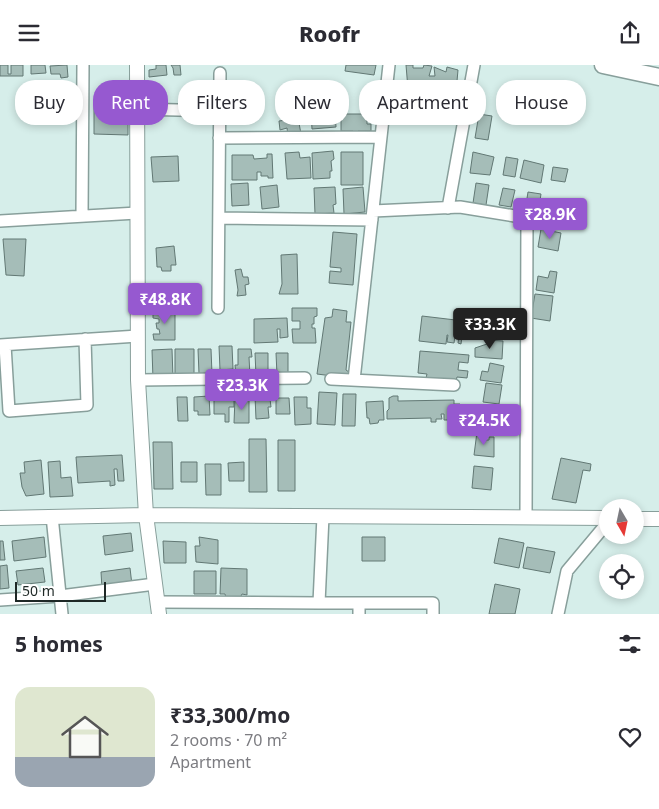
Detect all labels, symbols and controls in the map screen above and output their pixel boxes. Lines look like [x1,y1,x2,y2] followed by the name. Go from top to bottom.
[299,18,360,48] text: Roofr
[15,19,43,47] icon: menu
[616,19,644,47] icon: share
[15,80,83,125] chip: Buy
[93,80,168,125] chip: Rent
[178,80,265,125] chip: Filters
[275,80,349,125] chip: New
[359,80,486,125] chip: Apartment
[496,80,586,125] chip: House
[509,197,591,240] pin: ₹28.9K
[524,203,576,225] text: ₹28.9K
[124,283,206,325] pin: ₹48.8K
[139,288,191,310] text: ₹48.8K
[449,307,531,350] pin: ₹33.3K
[464,313,516,335] text: ₹33.3K
[201,369,283,411] pin: ₹23.3K
[216,374,268,396] text: ₹23.3K
[443,403,525,446] pin: ₹24.5K
[458,409,510,431] text: ₹24.5K
[599,499,644,544] north arrow
[599,499,644,599] map controls
[599,554,644,599] button: locate
[15,579,106,602] scale bar
[22,581,55,600] text: 50 m
[15,630,103,658] text: 5 homes
[616,630,644,658] icon: filters
[170,701,290,729] text: ₹33,300/mo
[55,707,115,767] icon: home
[616,723,644,751] icon: heart
[170,729,287,751] text: 2 rooms · 70 m²
[170,751,251,773] text: Apartment

